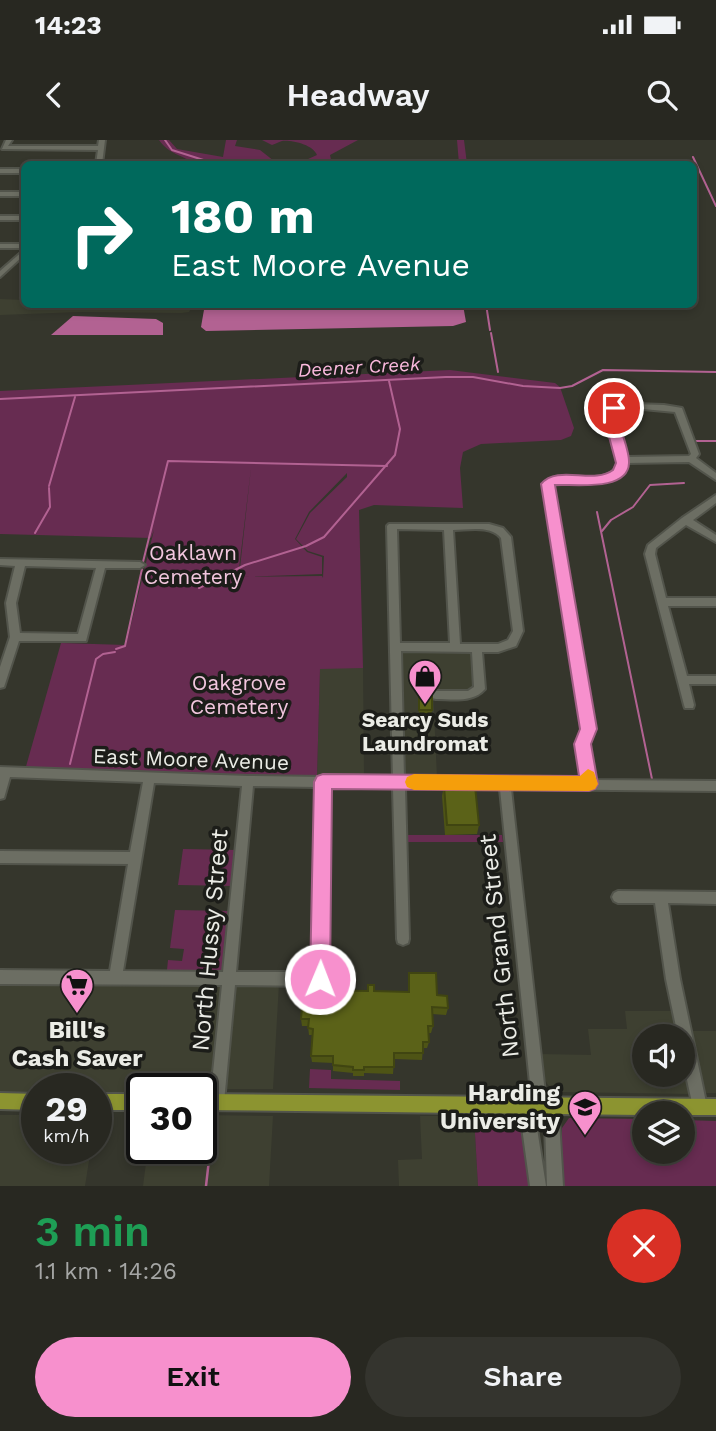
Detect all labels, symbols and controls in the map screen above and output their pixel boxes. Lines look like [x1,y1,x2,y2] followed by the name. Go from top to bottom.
[35,10,102,40] text: 14:23
[35,76,73,114] icon: back
[286,76,430,114] text: Headway
[643,76,681,114] icon: search
[171,187,315,245] text: 180 m
[56,189,147,280] icon: right
[171,246,470,284] text: East Moore Avenue
[297,352,421,382] water label: Deener Creek
[584,378,644,438] pin
[595,389,633,427] icon: arrive
[144,540,242,589] park label: Oaklawn Cemetery
[406,657,444,706] shop icon: Searcy Suds Laundromat
[190,670,288,719] park label: Oakgrove Cemetery
[362,707,488,756] place label: Searcy Suds Laundromat
[93,743,289,775] street label: East Moore Avenue
[186,828,234,1052] street label: North Hussy Street
[473,833,525,1059] street label: North Grand Street
[283,942,357,1016] position arrow
[58,966,96,1015] supermarket icon: Bill's Cash Saver
[12,1016,143,1072] place label: Bill's Cash Saver
[632,1024,695,1164] map controls
[632,1024,695,1087] button: sound
[126,1073,217,1164] speed limit sign: 30
[440,1079,561,1135] place label: Harding University
[45,1088,88,1130] text: 29
[566,1088,604,1137] school or university icon: Harding University
[632,1101,695,1164] button: layers
[43,1125,90,1146] text: km/h
[35,1207,150,1256] text: 3 min
[607,1209,681,1283] button: close
[35,1258,177,1285] text: 1.1 km · 14:26
[35,1337,351,1417] button: Exit
[365,1337,681,1417] button: Share

